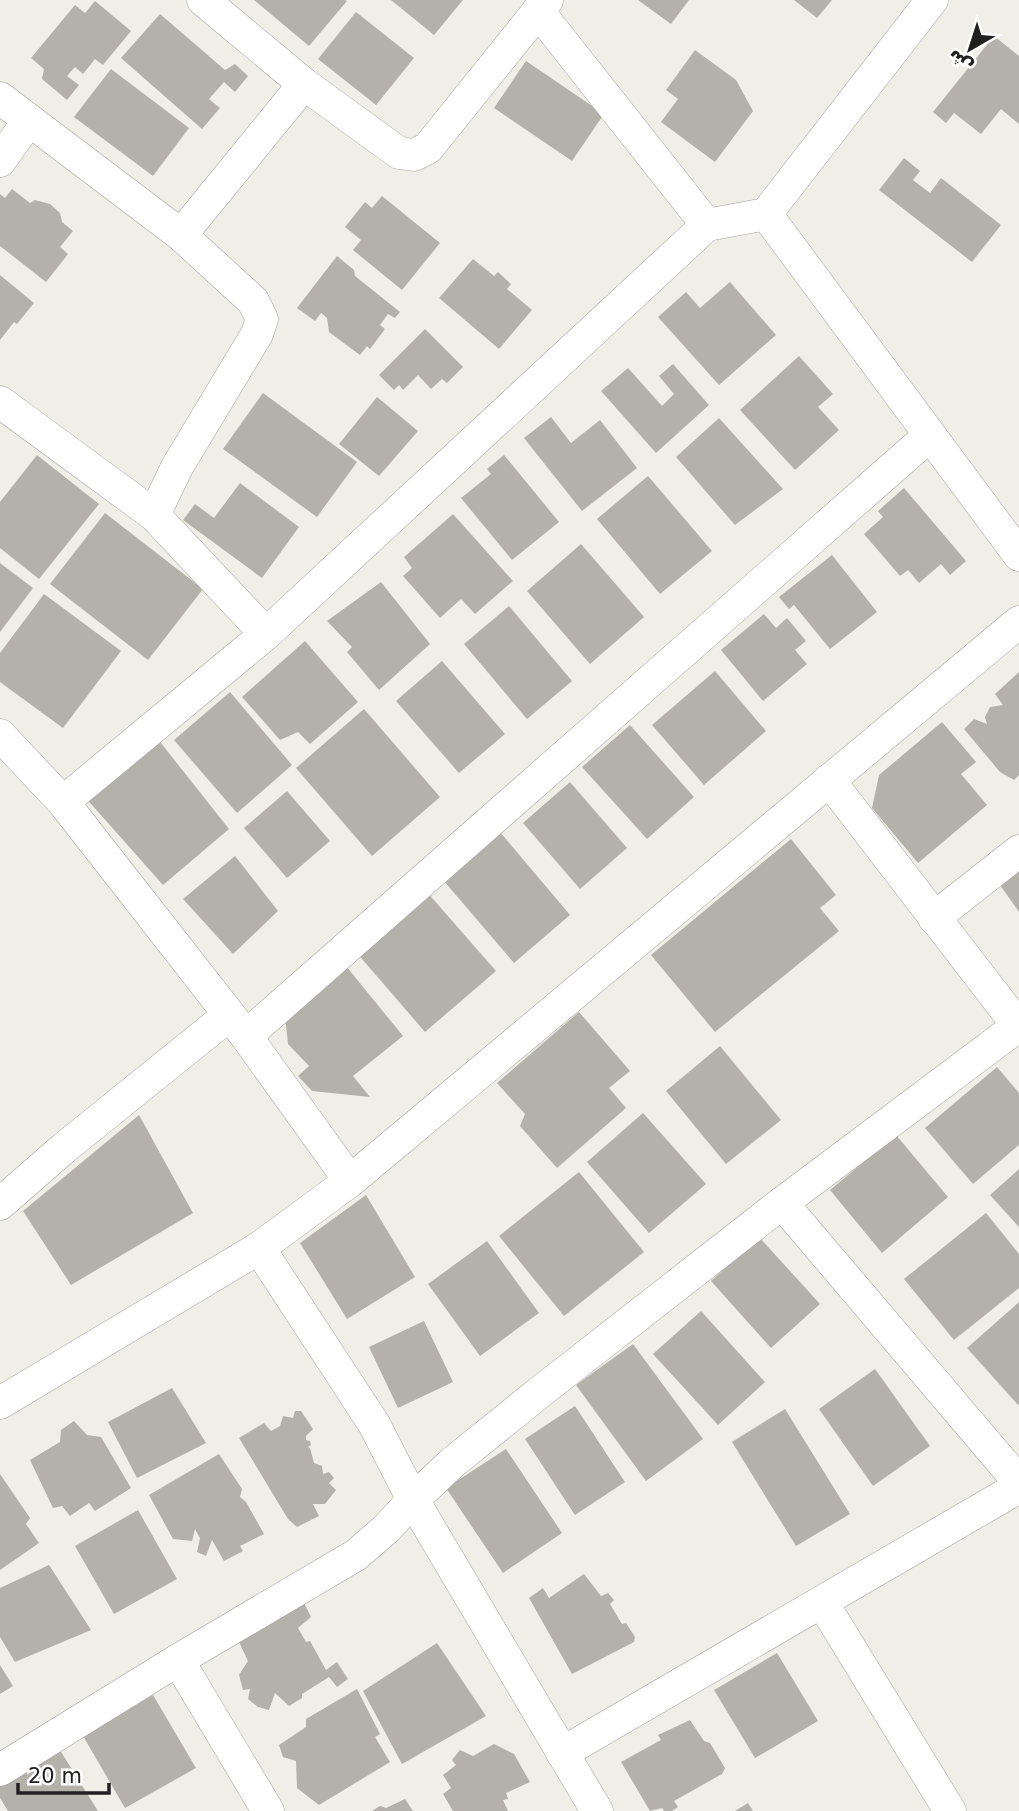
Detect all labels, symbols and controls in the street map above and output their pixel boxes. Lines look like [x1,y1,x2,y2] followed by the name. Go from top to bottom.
[935,14,1005,84] north arrow
[942,45,977,79] text: ش
[18,1752,108,1796] scale bar
[28,1764,82,1788] text: 20 m

